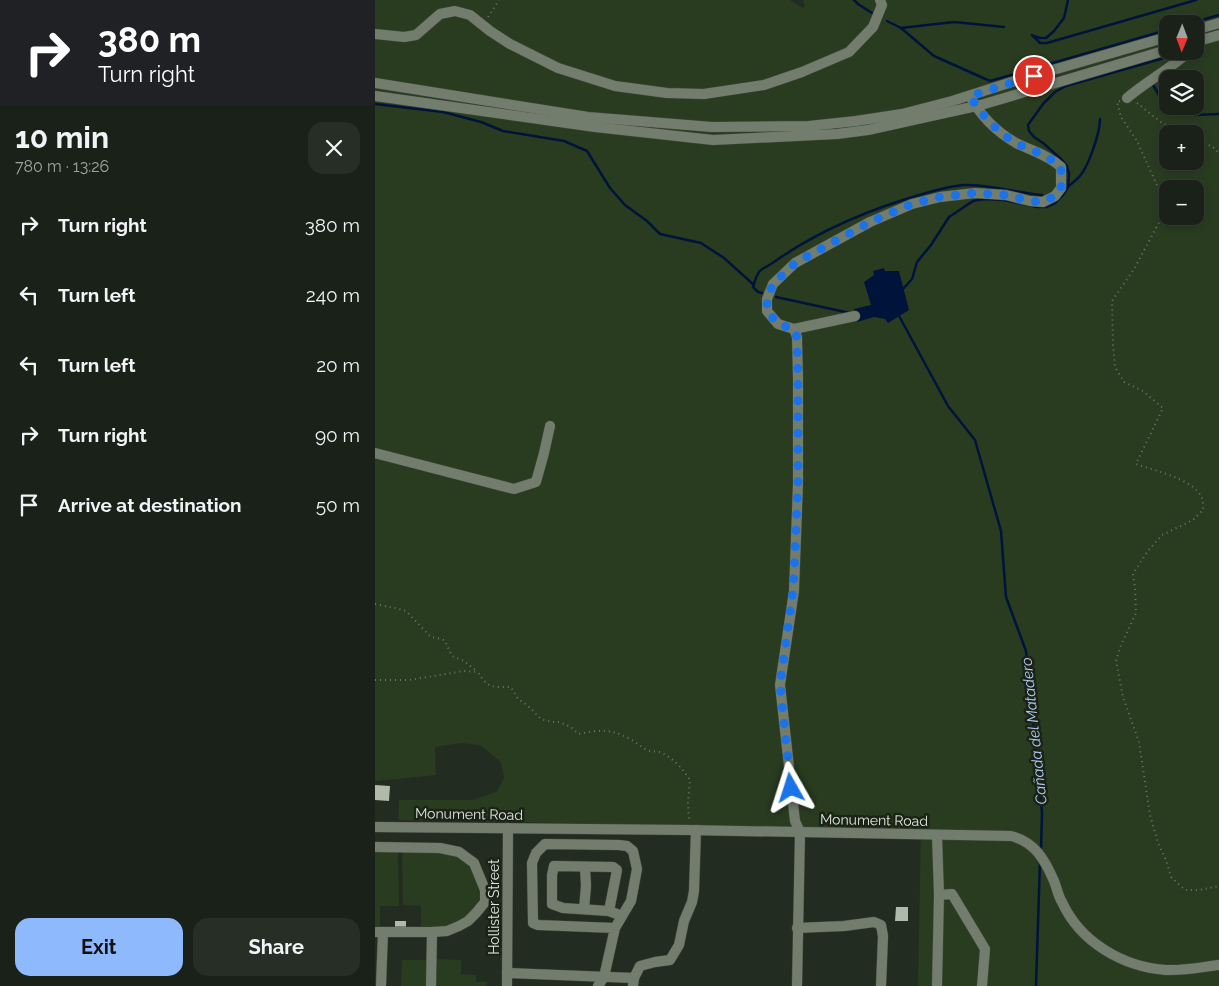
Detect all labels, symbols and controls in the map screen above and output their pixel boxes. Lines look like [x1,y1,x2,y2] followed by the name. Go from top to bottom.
[1159,15,1204,60] north arrow
[1159,15,1204,225] map controls
[98,19,201,60] text: 380 m
[15,20,80,85] icon: right
[1013,55,1055,97] pin
[98,61,195,87] text: Turn right
[1020,62,1048,90] icon: arrive
[1159,70,1204,115] button: layers
[15,120,109,155] text: 10 min
[308,122,360,174] button: close
[1159,125,1204,170] button: +
[15,157,109,176] text: 780 m · 13:26
[1159,180,1204,225] button: −
[15,211,43,239] icon: right
[58,214,147,236] text: Turn right
[305,214,360,236] text: 380 m
[15,281,43,309] icon: left
[58,284,135,306] text: Turn left
[306,284,360,306] text: 240 m
[15,351,43,379] icon: left
[58,354,135,376] text: Turn left
[316,354,360,376] text: 20 m
[15,421,43,449] icon: right
[58,424,147,446] text: Turn right
[315,424,360,446] text: 90 m
[15,491,43,519] icon: arrive
[58,494,242,516] text: Arrive at destination
[316,494,360,516] text: 50 m
[1017,657,1051,805] water label: Cañada del Matadero
[764,761,816,813] position arrow
[415,805,523,823] street label: Monument Road
[820,811,928,829] street label: Monument Road
[486,859,502,955] street label: Hollister Street
[15,918,183,976] button: Exit
[193,918,360,976] button: Share

